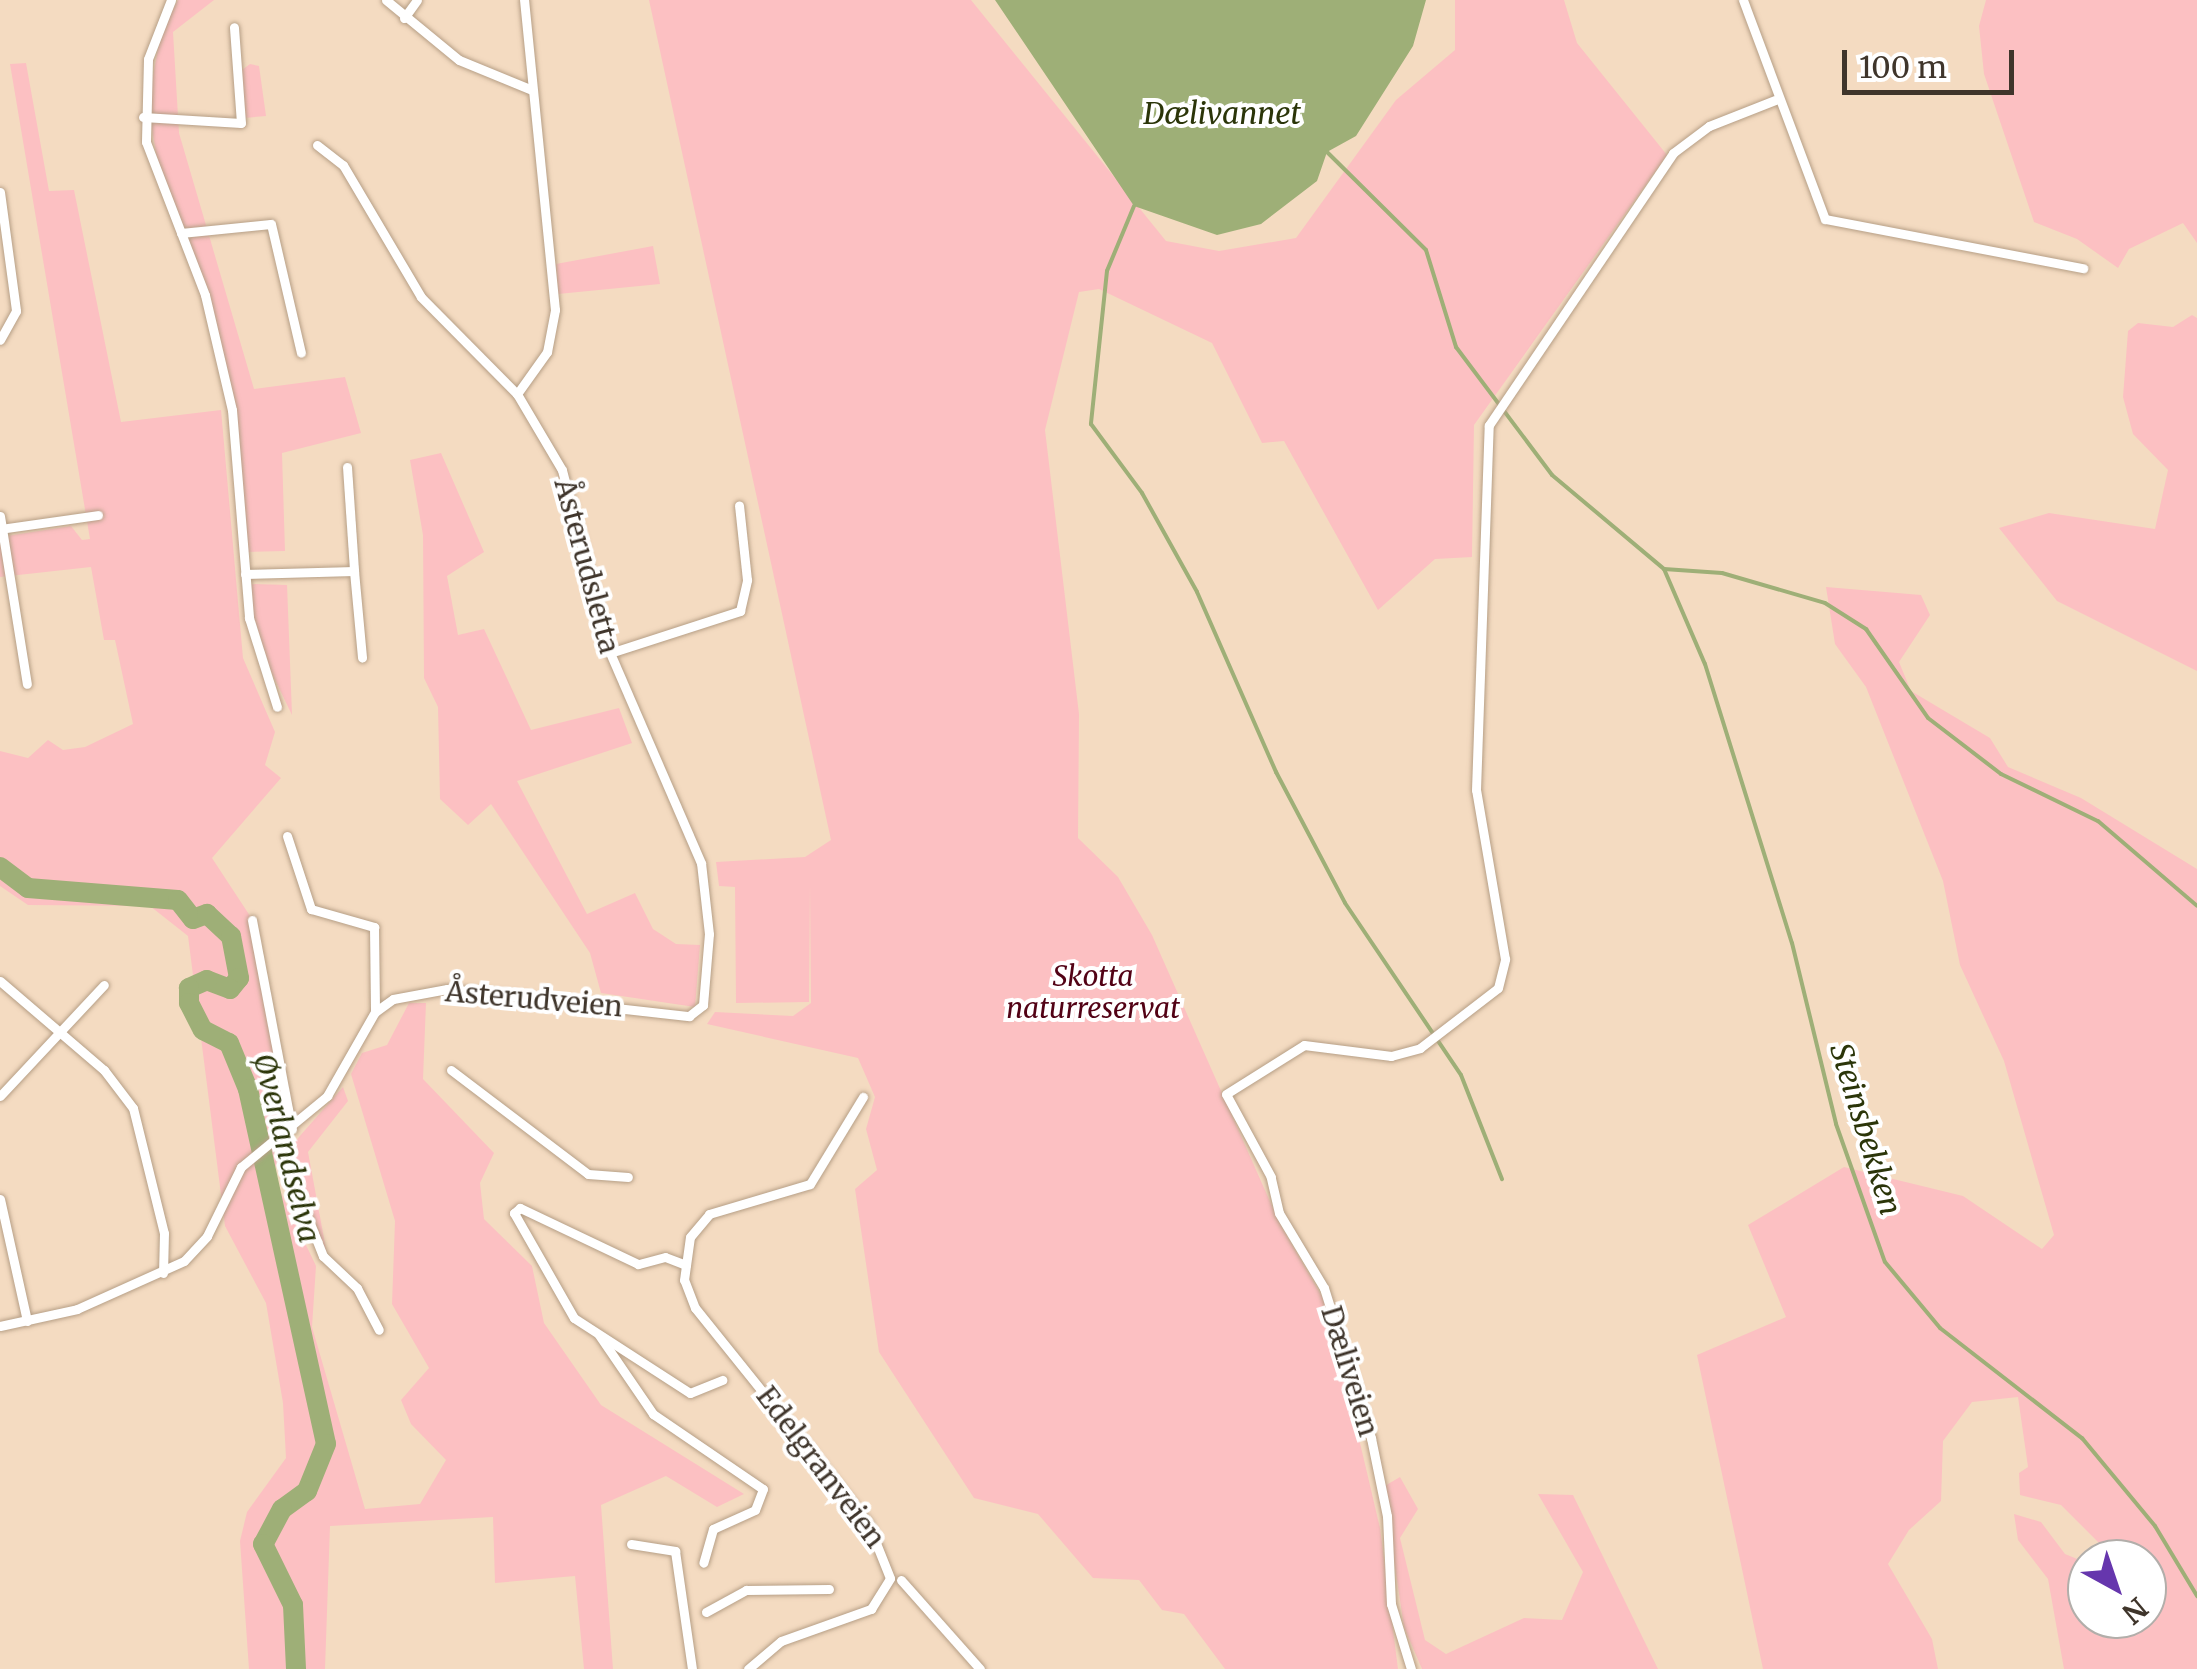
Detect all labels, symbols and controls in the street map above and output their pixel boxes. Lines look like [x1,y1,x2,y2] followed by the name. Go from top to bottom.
[1847,30,2020,92] scale bar
[1859,48,1947,86] text: 100 m
[1143,95,1301,131] water label: Dælivannet
[548,475,626,657] street label: Åsterudsletta
[1006,959,1180,1025] park label: Skotta naturreservat
[444,975,624,1023] street label: Åsterudveien
[1823,1039,1909,1219] water label: Steinsbekken
[246,1050,328,1246] water label: Øverlandselva
[1314,1302,1386,1440] street label: Dæliveien
[750,1380,892,1554] street label: Edelgranveien
[2067,1539,2167,1639] north arrow
[2115,1590,2155,1631] text: N

